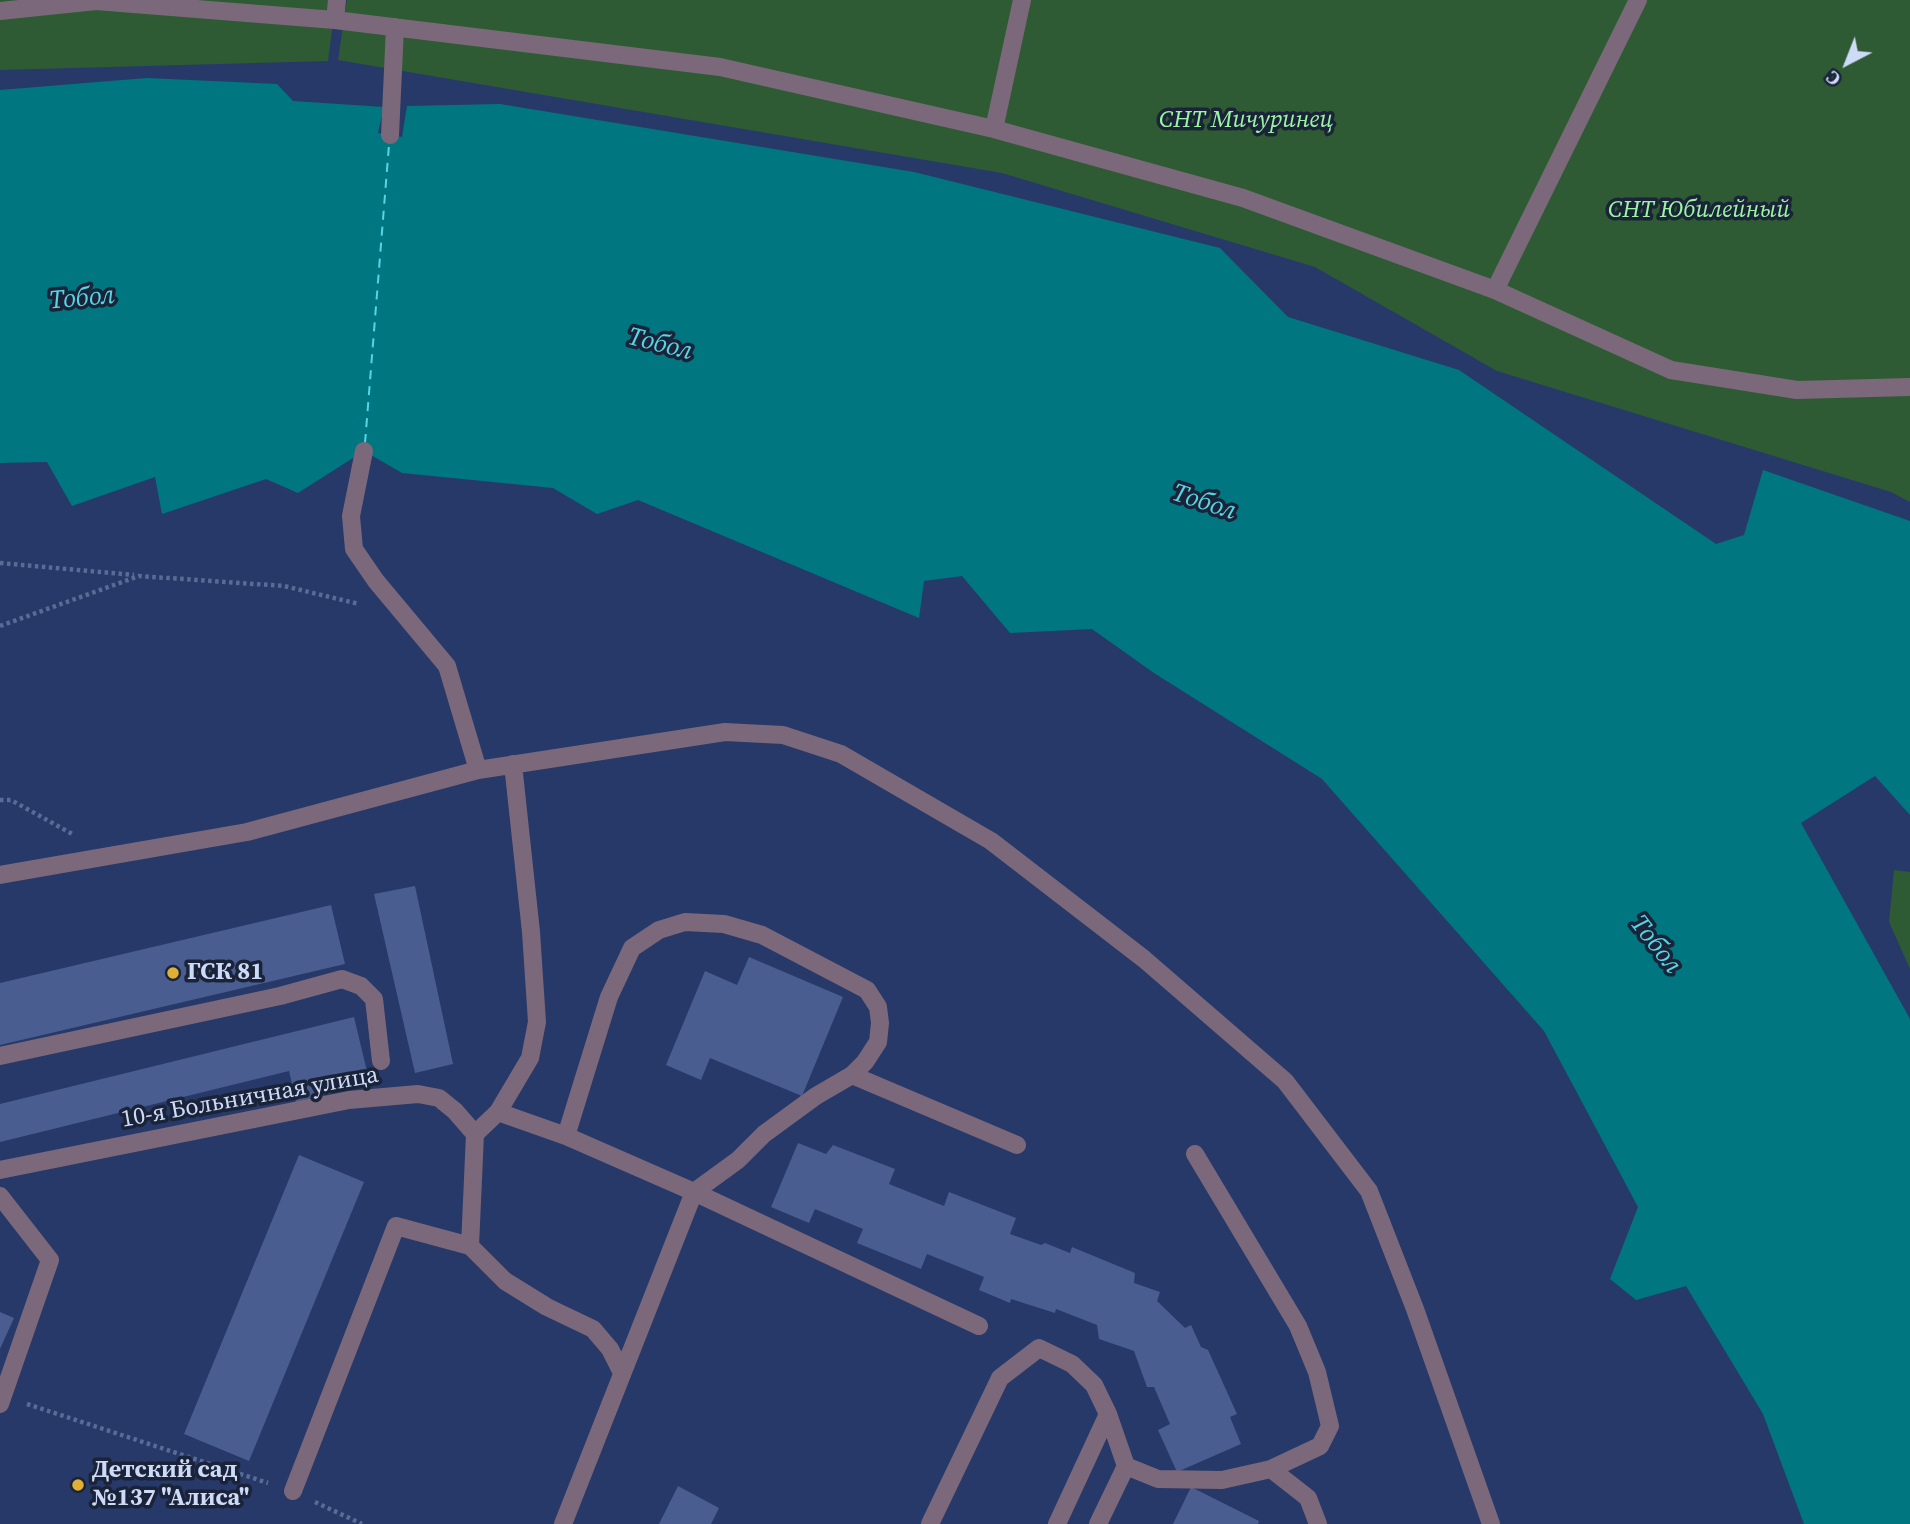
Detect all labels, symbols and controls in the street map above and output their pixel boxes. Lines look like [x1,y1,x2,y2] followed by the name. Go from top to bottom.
[1812,28,1882,98] north arrow
[1820,65,1846,92] text: С
[1159,107,1333,135] park label: СНТ Мичуринец
[1608,197,1790,225] park label: СНТ Юбилейный
[48,281,116,317] water label: Тобол
[624,322,696,368] water label: Тобол
[1168,478,1240,528] water label: Тобол
[1623,910,1687,980] water label: Тобол
[187,959,263,987] place label: ГСК 81
[165,965,181,981] marker: ГСК 81
[119,1061,381,1135] street label: 10-я Больничная улица
[92,1457,250,1513] place label: Детский сад №137 "Алиса"
[70,1477,86,1493] marker: Детский сад №137 "Алиса"

